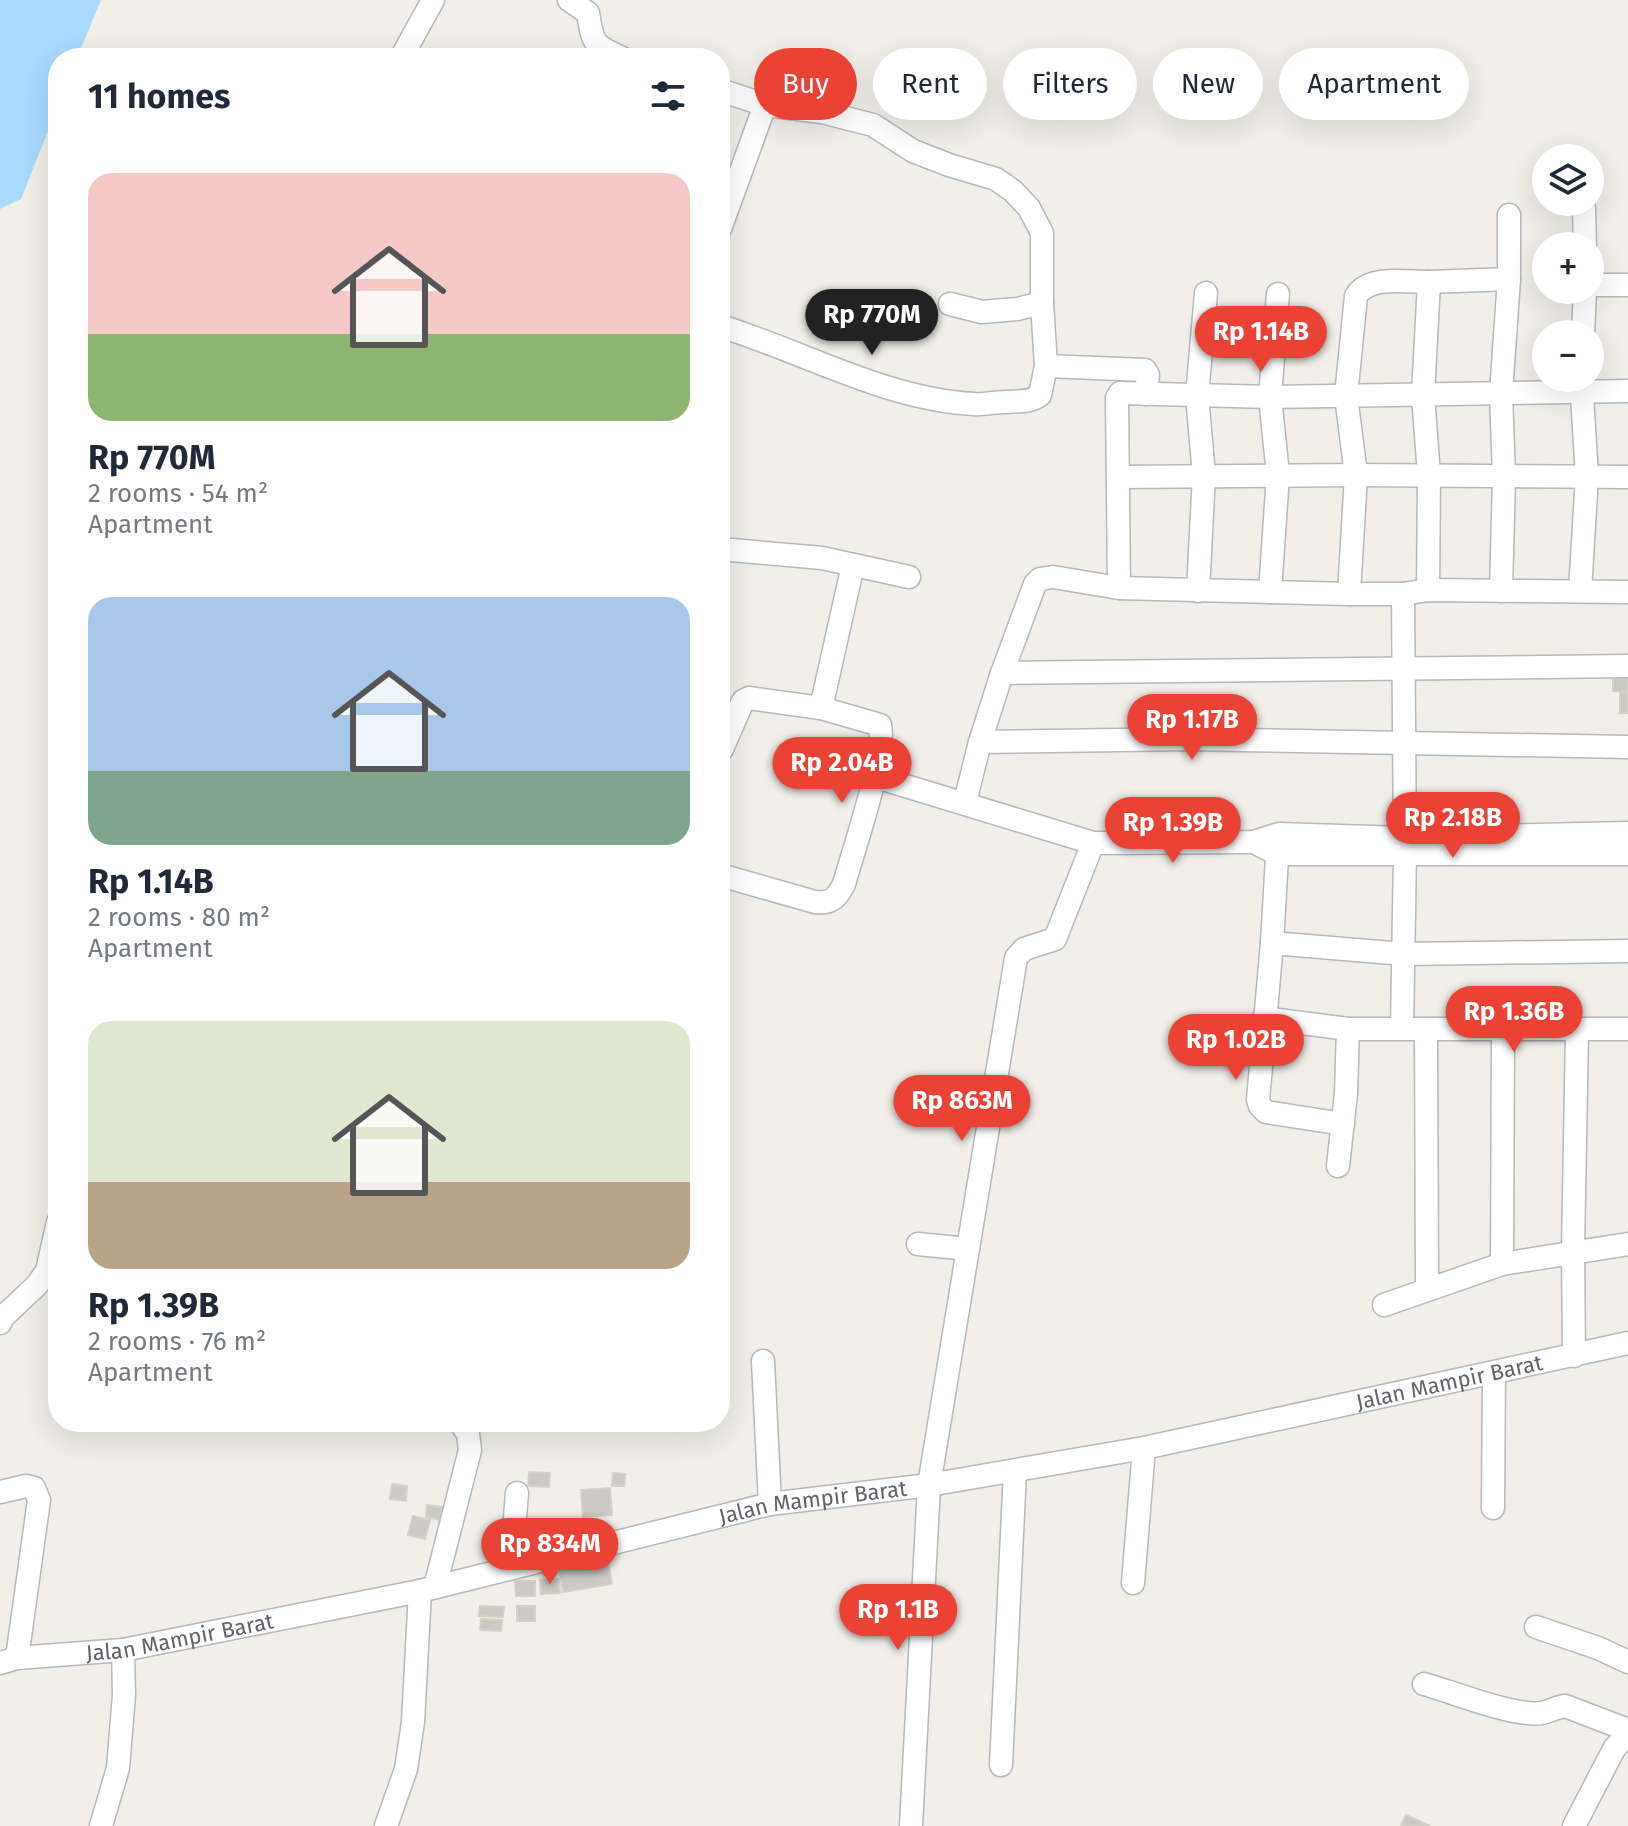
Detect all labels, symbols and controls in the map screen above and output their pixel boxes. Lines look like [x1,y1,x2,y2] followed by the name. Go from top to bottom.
[754,48,857,120] chip: Buy
[873,48,987,120] chip: Rent
[1003,48,1137,120] chip: Filters
[1153,48,1263,120] chip: New
[1279,48,1469,120] chip: Apartment
[646,74,690,118] icon: filters
[88,76,230,117] text: 11 homes
[1532,144,1604,392] map controls
[1532,144,1604,216] button: layers
[317,225,461,369] icon: home
[1532,232,1604,304] button: +
[798,289,946,357] pin: Rp 770M
[823,299,921,330] text: Rp 770M
[1178,306,1344,374] pin: Rp 1.14B
[1213,316,1309,347] text: Rp 1.14B
[1532,320,1604,392] button: −
[88,437,215,478] text: Rp 770M
[88,478,268,509] text: 2 rooms · 54 m²
[88,509,213,540] text: Apartment
[317,649,461,793] icon: home
[1109,694,1275,762] pin: Rp 1.17B
[1145,704,1239,735] text: Rp 1.17B
[759,737,925,805] pin: Rp 2.04B
[791,747,894,778] text: Rp 2.04B
[1370,792,1536,860] pin: Rp 2.18B
[1090,797,1256,865] pin: Rp 1.39B
[1404,802,1502,833] text: Rp 2.18B
[1123,807,1223,838] text: Rp 1.39B
[88,861,214,902] text: Rp 1.14B
[88,902,270,933] text: 2 rooms · 80 m²
[88,933,213,964] text: Apartment
[1431,986,1597,1054] pin: Rp 1.36B
[1464,996,1564,1027] text: Rp 1.36B
[1153,1014,1319,1082] pin: Rp 1.02B
[1186,1024,1286,1055] text: Rp 1.02B
[317,1073,461,1217] icon: home
[888,1075,1036,1143] pin: Rp 863M
[911,1085,1013,1116] text: Rp 863M
[88,1285,219,1326] text: Rp 1.39B
[88,1326,266,1357] text: 2 rooms · 76 m²
[1353,1349,1545,1416] street label: Jalan Mampir Barat
[88,1357,213,1388] text: Apartment
[716,1475,908,1530] street label: Jalan Mampir Barat
[476,1518,624,1586] pin: Rp 834M
[499,1528,601,1559] text: Rp 834M
[824,1584,972,1652] pin: Rp 1.1B
[857,1594,939,1625] text: Rp 1.1B
[85,1607,276,1667] street label: Jalan Mampir Barat

